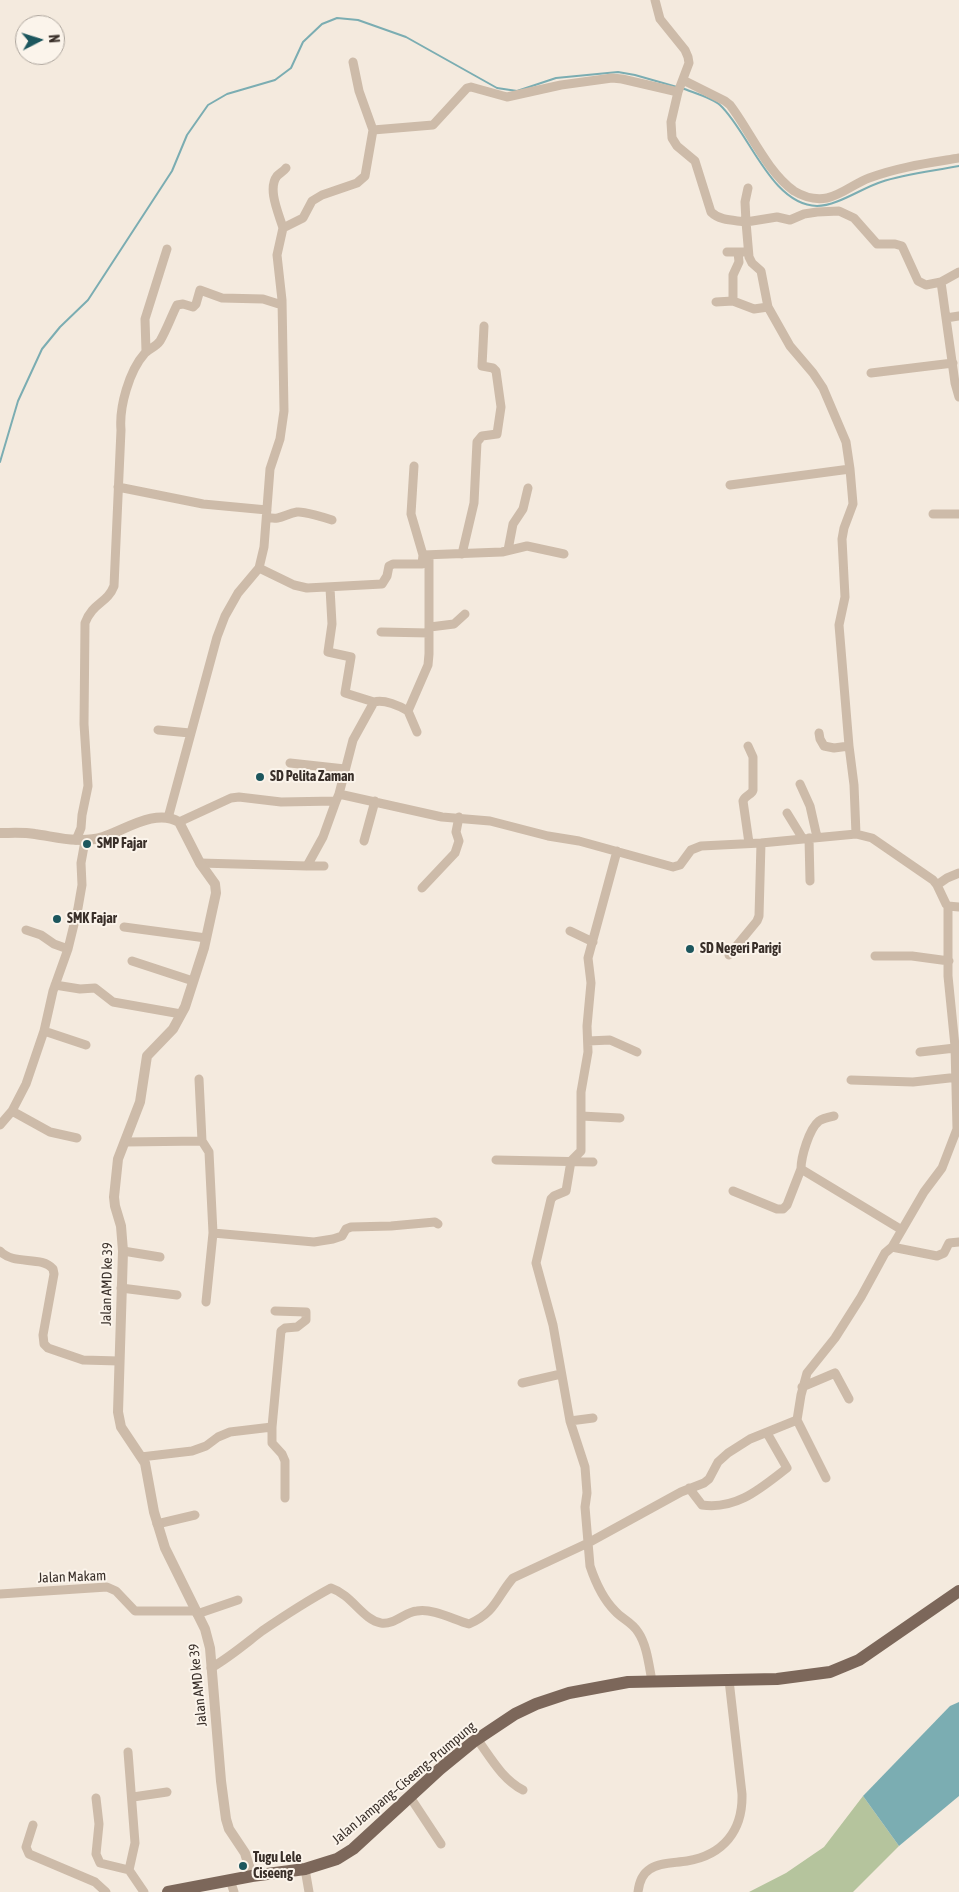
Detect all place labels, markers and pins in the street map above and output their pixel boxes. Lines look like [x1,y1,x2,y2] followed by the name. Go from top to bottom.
[270,769,354,785] place label: SD Pelita Zaman
[254,771,266,783] marker: SD Pelita Zaman
[97,836,147,852] place label: SMP Fajar
[81,838,93,850] marker: SMP Fajar
[67,911,117,927] place label: SMK Fajar
[51,913,63,925] marker: SMK Fajar
[700,941,781,957] place label: SD Negeri Parigi
[684,943,696,955] marker: SD Negeri Parigi
[253,1850,302,1882] place label: Tugu Lele Ciseeng
[237,1860,249,1872] marker: Tugu Lele Ciseeng

